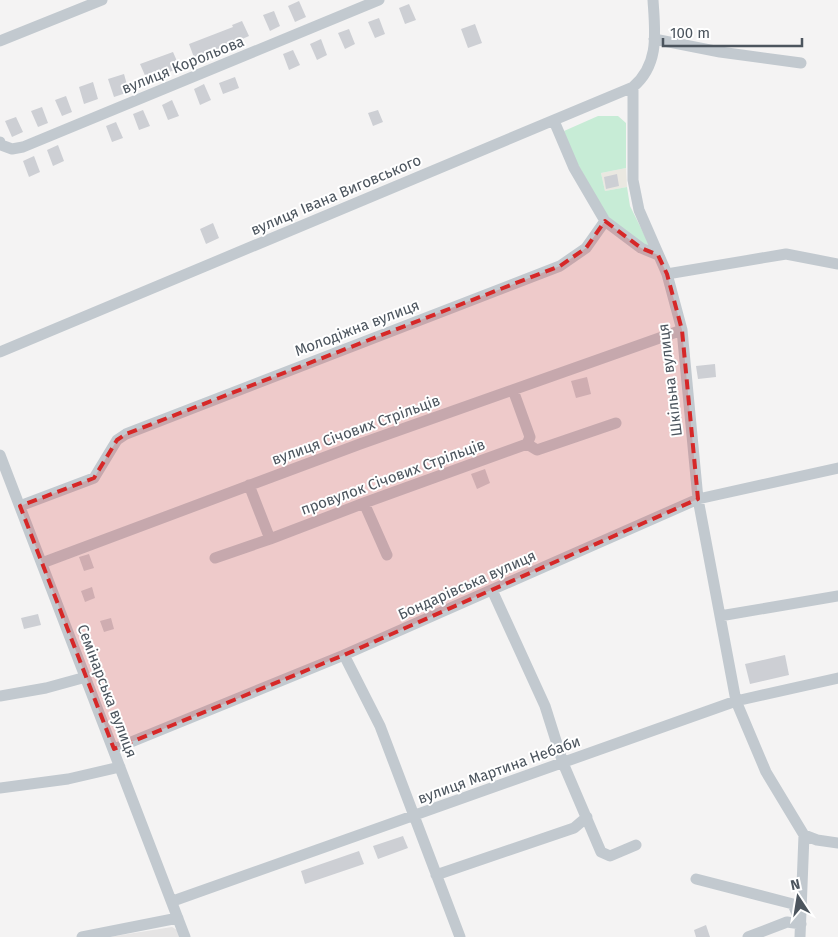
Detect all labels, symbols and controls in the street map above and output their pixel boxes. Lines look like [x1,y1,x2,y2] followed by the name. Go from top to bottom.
[663,15,802,47] scale bar
[670,24,710,42] text: 100 m
[119,32,247,98] street label: вулиця Корольова
[248,151,424,239] street label: вулиця Івана Виговського
[292,296,422,360] street label: Молодіжна вулиця
[654,323,686,437] street label: Шкільна вулиця
[269,391,443,469] street label: вулиця Січових Стрільців
[298,435,488,519] street label: провулок Січових Стрільців
[395,546,539,624] street label: Бондарівська вулиця
[73,622,141,760] street label: Семінарська вулиця
[415,732,583,808] street label: вулиця Мартина Небаби
[773,872,823,922] north arrow
[789,875,802,894] text: N

